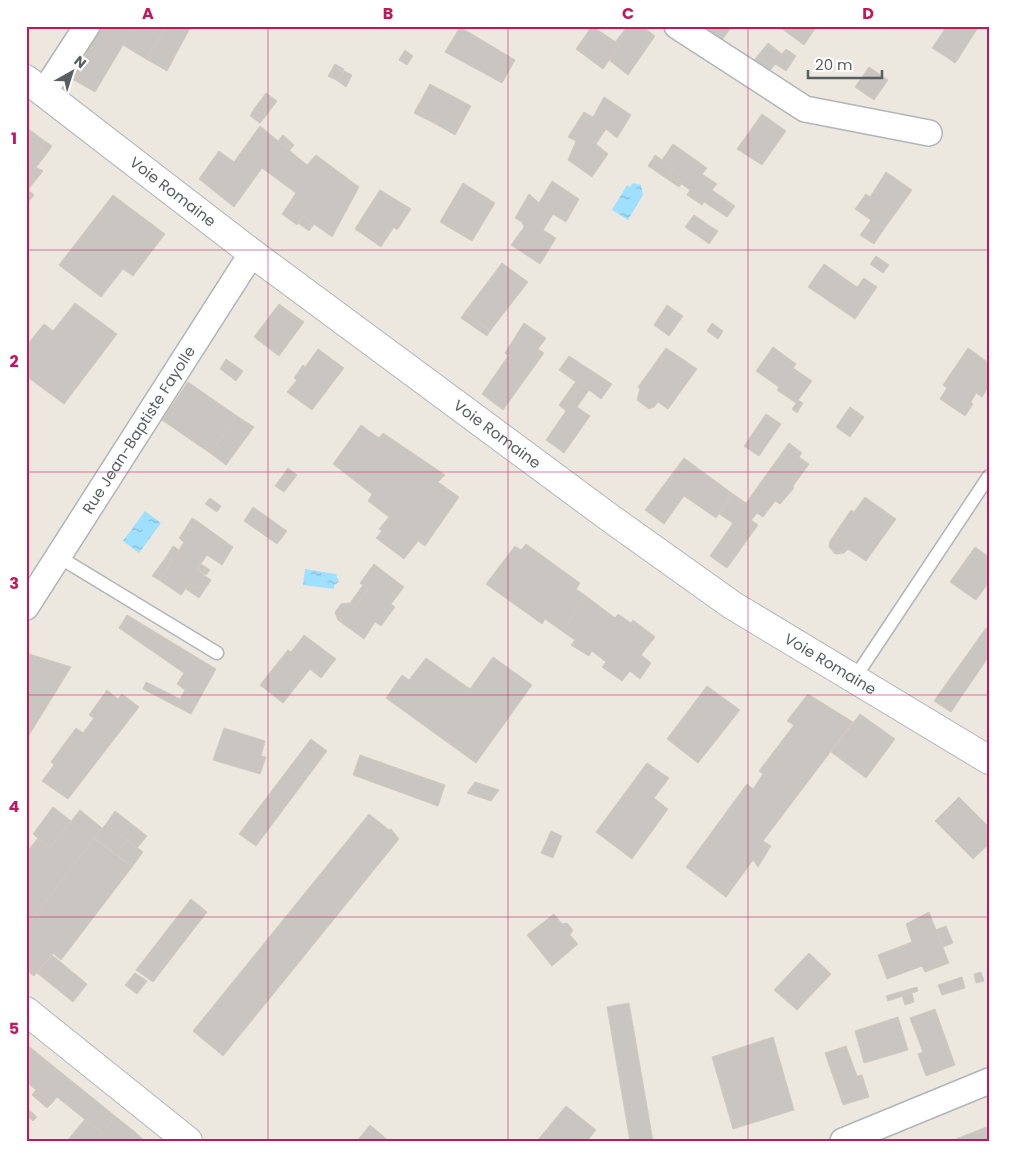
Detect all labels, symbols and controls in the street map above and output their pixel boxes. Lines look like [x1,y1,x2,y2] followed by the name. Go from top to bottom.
[142,2,154,25] text: A
[383,2,393,25] text: B
[622,2,634,25] text: C
[862,2,874,25] text: D
[48,48,98,98] north arrow
[808,48,881,80] scale bar
[70,51,91,73] text: N
[815,54,853,75] text: 20 m
[11,127,17,150] text: 1
[125,152,220,231] street label: Voie Romaine
[77,342,200,518] street label: Rue Jean-Baptiste Fayolle
[9,350,19,373] text: 2
[449,395,545,473] street label: Voie Romaine
[9,572,19,595] text: 3
[780,628,880,699] street label: Voie Romaine
[9,795,20,818] text: 4
[9,1017,19,1040] text: 5

